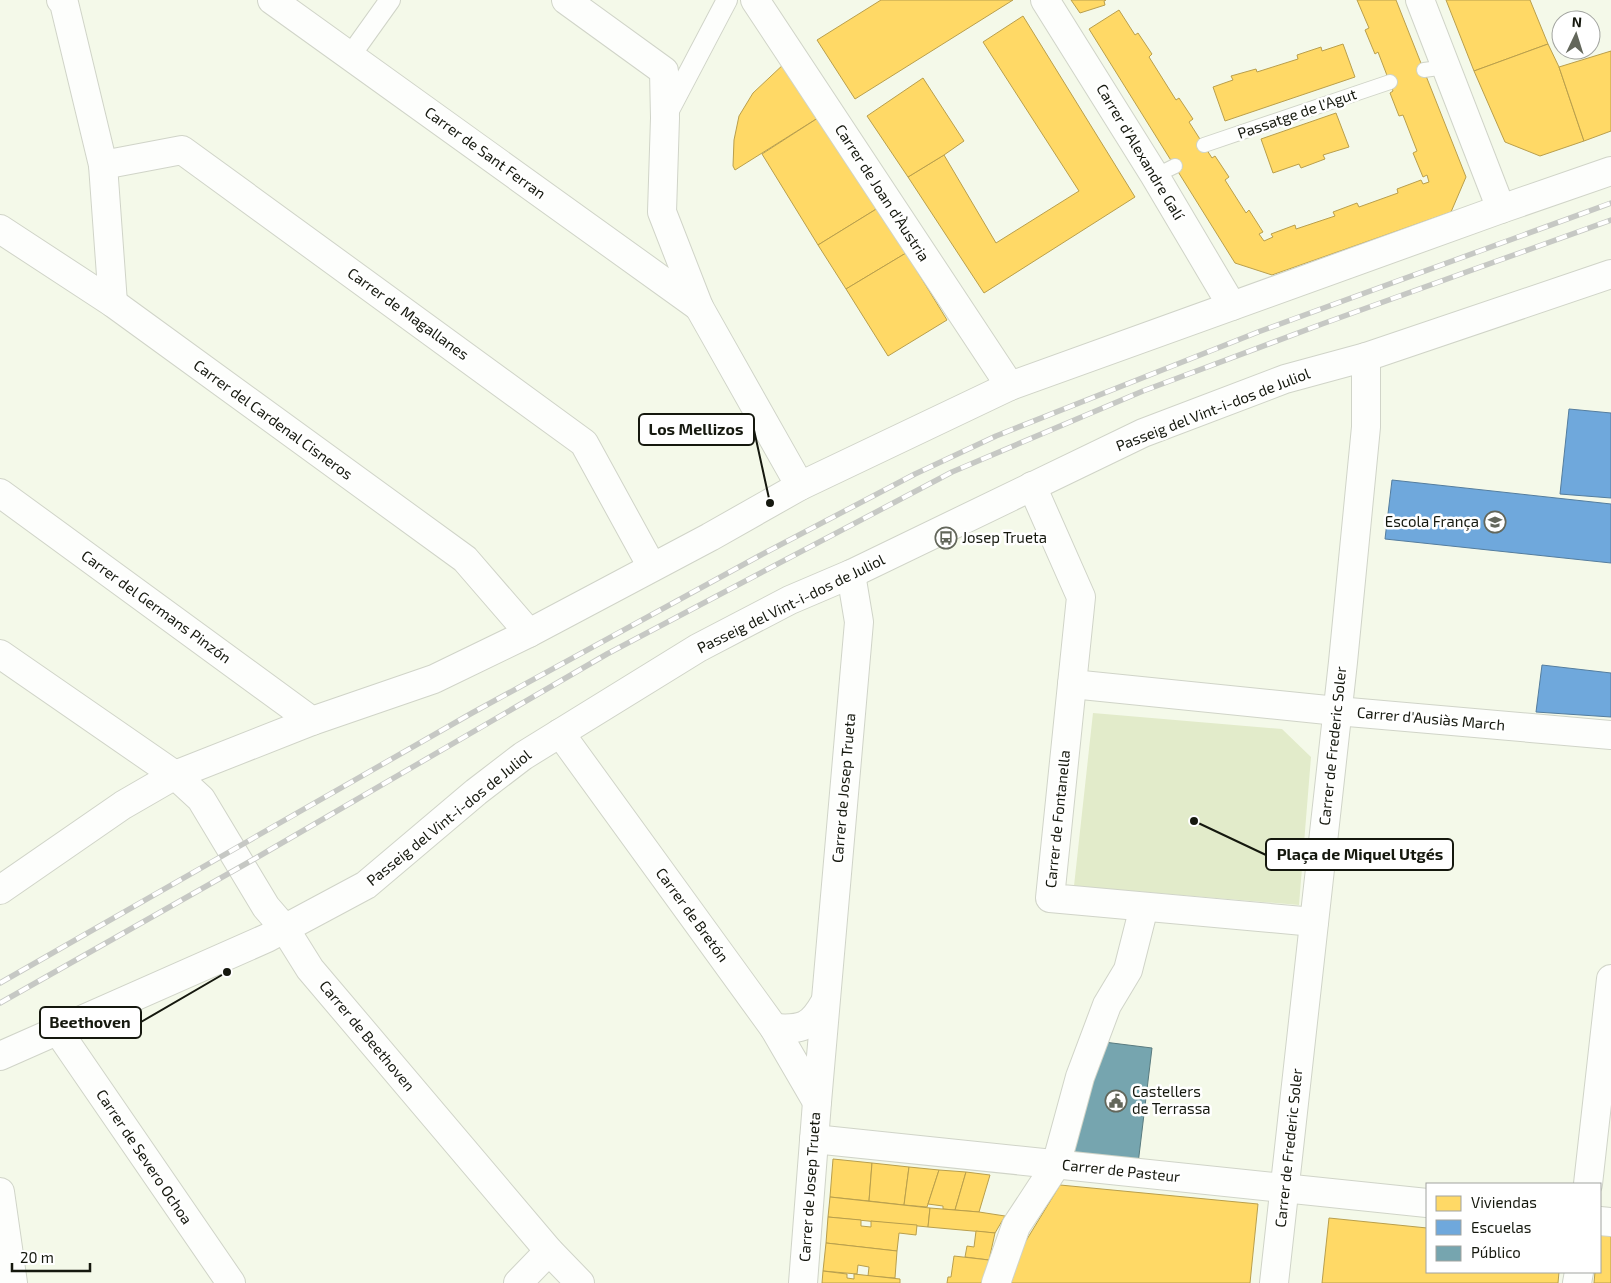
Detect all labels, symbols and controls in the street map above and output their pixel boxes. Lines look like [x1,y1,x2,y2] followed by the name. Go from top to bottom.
[1551,10,1601,60] north arrow
[1571,13,1583,30] text: N
[1093,80,1189,224] street label: Carrer d'Alexandre Galí
[1235,84,1359,142] street label: Passatge de l'Agut
[422,102,550,202] street label: Carrer de Sant Ferran
[832,121,934,264] street label: Carrer de Joan d'Àustria
[345,263,473,363] street label: Carrer de Magallanes
[191,355,357,483] street label: Carrer del Cardenal Cisneros
[1113,363,1313,454] street label: Passeig del Vint-i-dos de Juliol
[639,414,754,445] callout: Los Mellizos
[649,419,743,438] text: Los Mellizos
[1483,510,1507,534] school or university icon: Escola França
[1385,512,1479,531] place label: Escola França
[934,526,958,550] bus stop icon: Josep Trueta
[962,528,1047,546] place label: Josep Trueta
[78,546,235,667] street label: Carrer del Germans Pinzón
[694,550,888,656] street label: Passeig del Vint-i-dos de Juliol
[1315,665,1349,826] street label: Carrer de Frederic Soler
[1356,703,1506,733] street label: Carrer d'Ausiàs March
[827,712,859,864] street label: Carrer de Josep Trueta
[362,745,535,889] street label: Passeig del Vint-i-dos de Juliol
[1041,749,1073,889] street label: Carrer de Fontanella
[1266,839,1453,870] callout: Plaça de Miquel Utgés
[1277,844,1443,865] text: Plaça de Miquel Utgés
[653,864,733,965] street label: Carrer de Bretón
[316,976,419,1094] street label: Carrer de Beethoven
[40,1007,141,1038] callout: Beethoven
[49,1012,131,1031] text: Beethoven
[1271,1067,1305,1228] street label: Carrer de Frederic Soler
[1132,1082,1210,1117] place label: Castellers de Terrassa
[93,1086,197,1227] street label: Carrer de Severo Ochoa
[1104,1089,1128,1113] public building icon: Castellers de Terrassa
[795,1111,823,1263] street label: Carrer de Josep Trueta
[1061,1155,1181,1185] street label: Carrer de Pasteur
[1426,1183,1601,1273] legend
[1471,1193,1537,1211] text: Viviendas
[1471,1218,1531,1236] text: Escuelas
[12,1240,90,1272] scale bar
[1471,1243,1521,1261] text: Público
[20,1248,54,1266] text: 20 m

